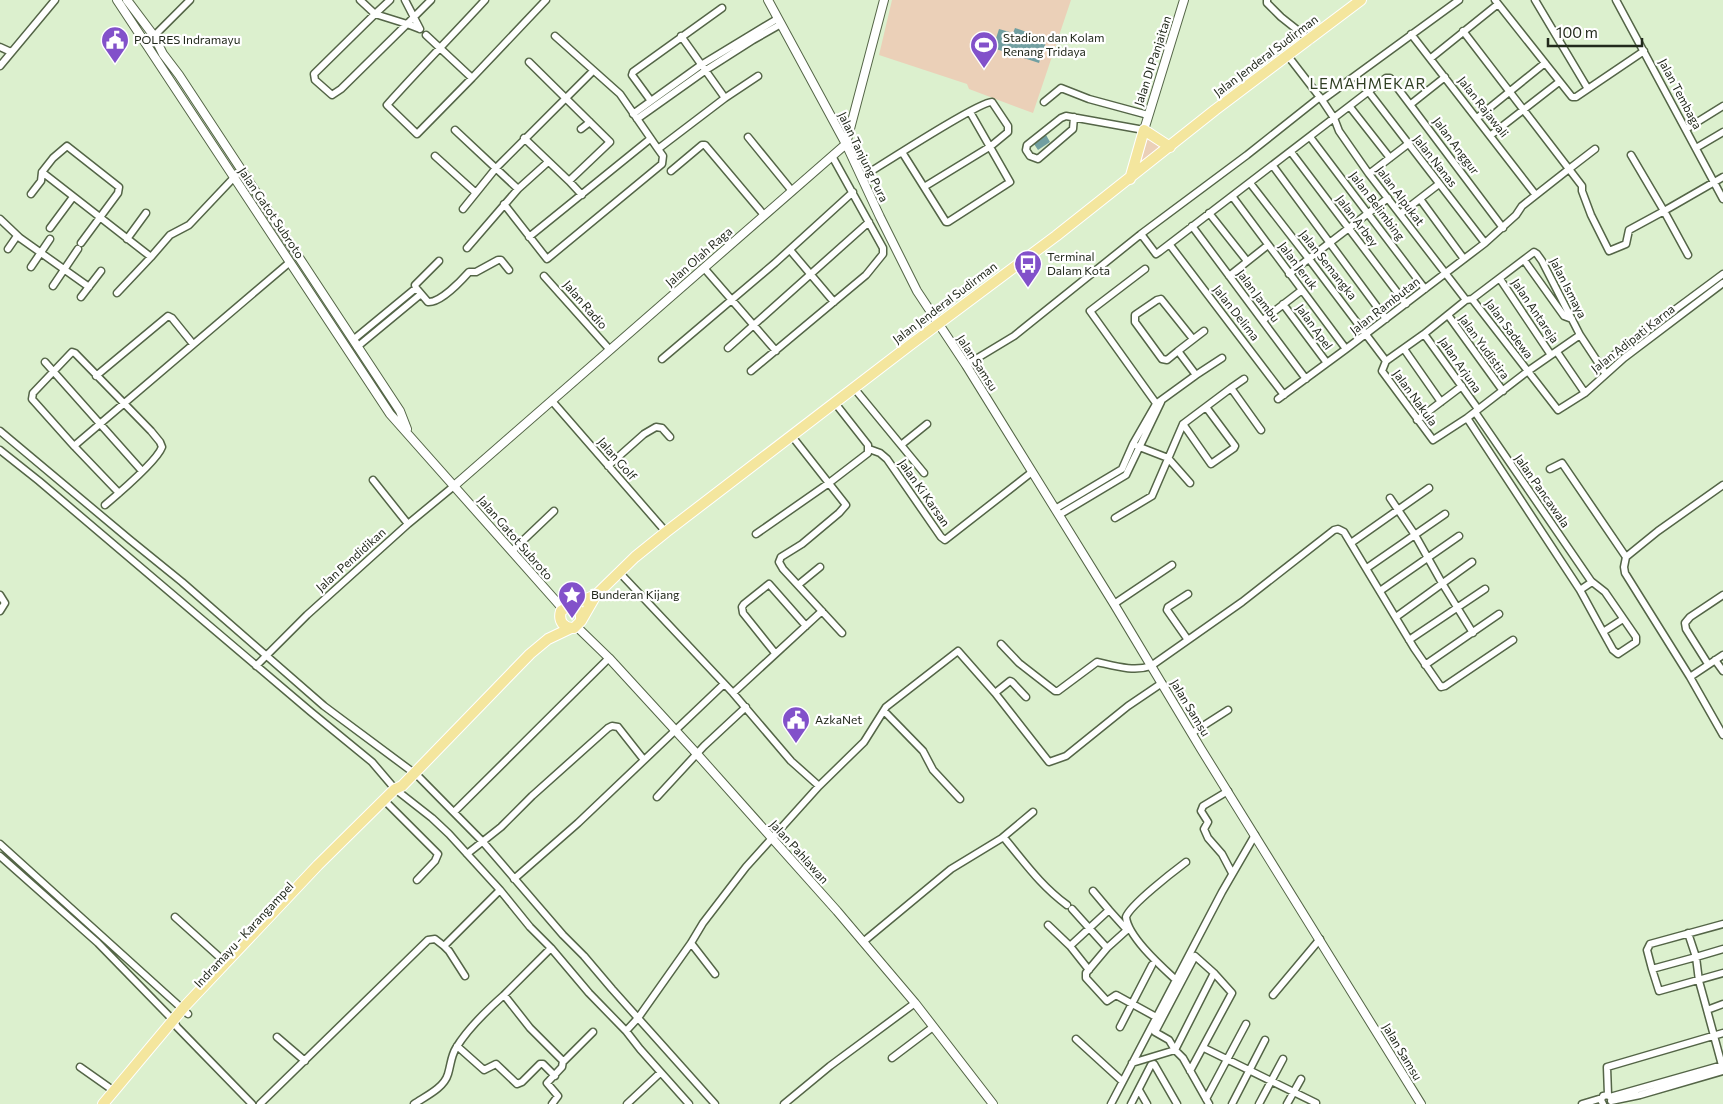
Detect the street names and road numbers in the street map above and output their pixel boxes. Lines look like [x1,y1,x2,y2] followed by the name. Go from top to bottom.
[1211,11,1321,100] street label: Jalan Jenderal Sudirman
[1131,14,1174,108] street label: Jalan DI Panjaitan
[1656,56,1705,132] street label: Jalan Tembaga
[1455,73,1512,140] street label: Jalan Rajawali
[835,109,892,204] street label: Jalan Tanjung Pura
[1430,114,1483,177] street label: Jalan Anggur
[1410,132,1460,190] street label: Jalan Nanas
[1373,163,1428,229] street label: Jalan Alpukat
[235,164,308,261] street label: Jalan Gatot Subroto
[1347,168,1409,244] street label: Jalan Belimbing
[1333,192,1382,250] street label: Jalan Arbey
[662,224,735,290] street label: Jalan Olah Raga
[1296,227,1360,303] street label: Jalan Semangka
[1276,239,1322,293] street label: Jalan Jeruk
[1547,255,1590,321] street label: Jalan Ismaya
[890,258,1000,347] street label: Jalan Jenderal Sudirman
[1234,266,1283,325] street label: Jalan Jambu
[1347,274,1423,338] street label: Jalan Rambutan
[1508,275,1563,346] street label: Jalan Antareja
[560,277,611,332] street label: Jalan Radio
[1210,282,1263,343] street label: Jalan Delima
[1482,296,1537,361] street label: Jalan Sadewa
[1293,301,1336,353] street label: Jalan Apel
[1588,301,1678,376] street label: Jalan Adipati Karna
[1456,311,1513,382] street label: Jalan Yudistira
[954,332,1001,394] street label: Jalan Samsu
[1436,334,1485,395] street label: Jalan Arjuna
[1390,367,1441,429] street label: Jalan Nakula
[595,434,640,483] street label: Jalan Golf
[1512,451,1573,530] street label: Jalan Pancawala
[896,456,953,529] street label: Jalan Ki Karsan
[475,492,556,583] street label: Jalan Gatot Subroto
[313,524,389,595] street label: Jalan Pendidikan
[1167,676,1213,739] street label: Jalan Samsu
[767,817,832,887] street label: Jalan Pahlawan
[191,879,296,990] street label: Indramayu - Karangampel
[1379,1020,1425,1083] street label: Jalan Samsu

